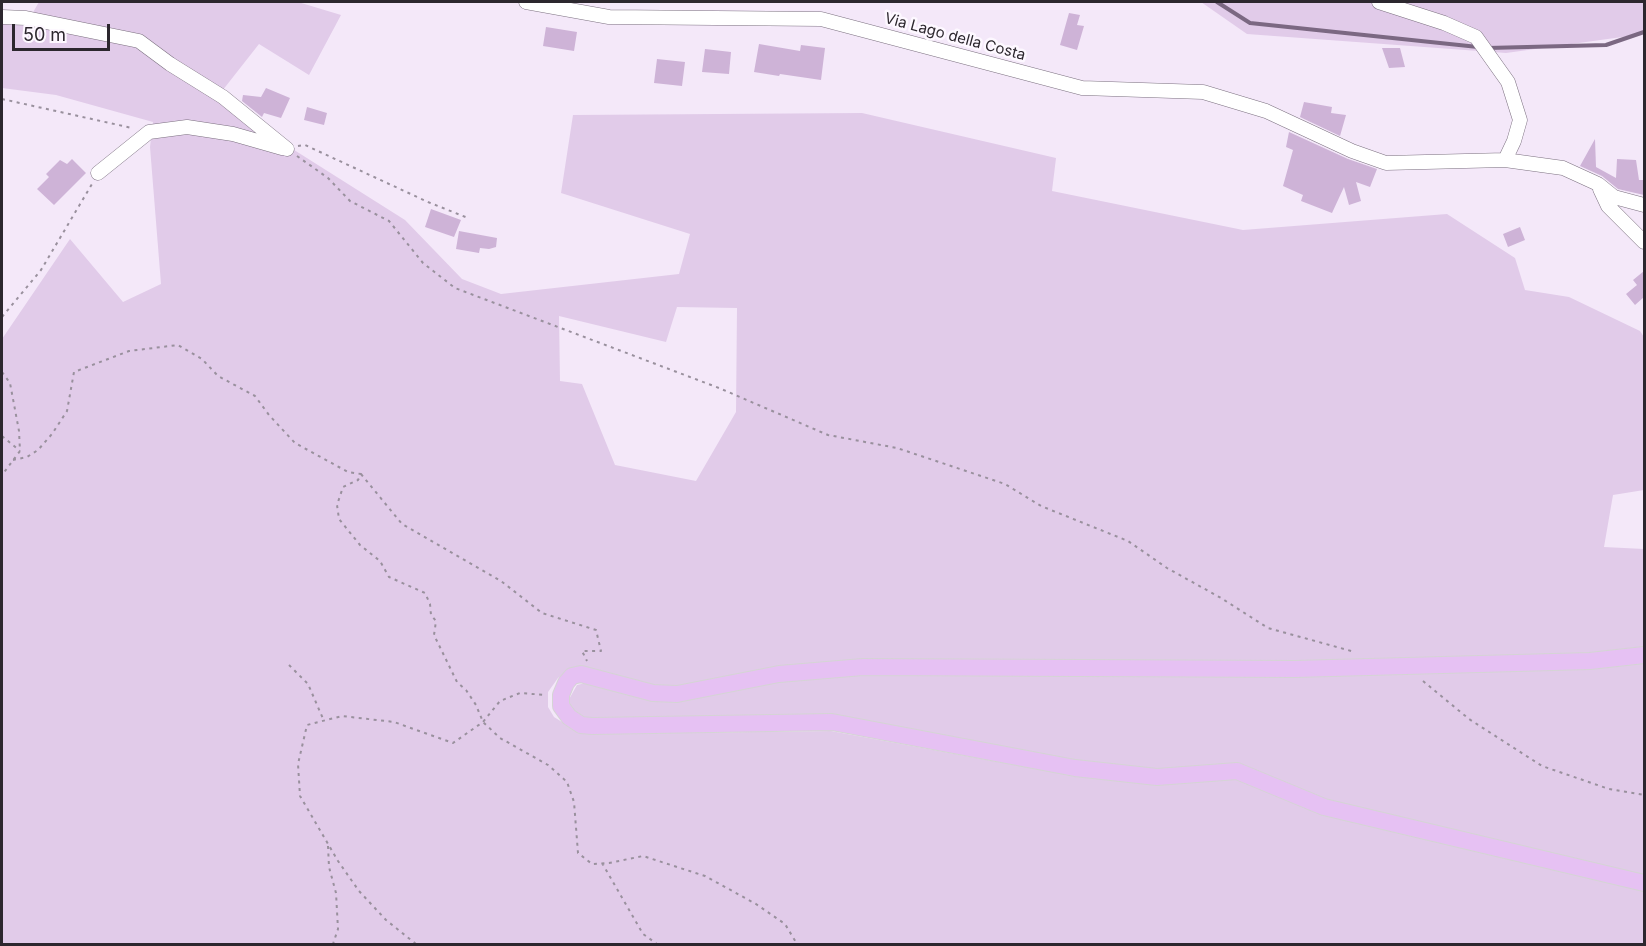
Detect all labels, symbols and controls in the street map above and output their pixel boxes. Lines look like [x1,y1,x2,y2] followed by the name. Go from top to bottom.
[883,10,1027,64] street label: Via Lago della Costa
[15,12,112,50] scale bar
[23,24,66,45] text: 50 m

